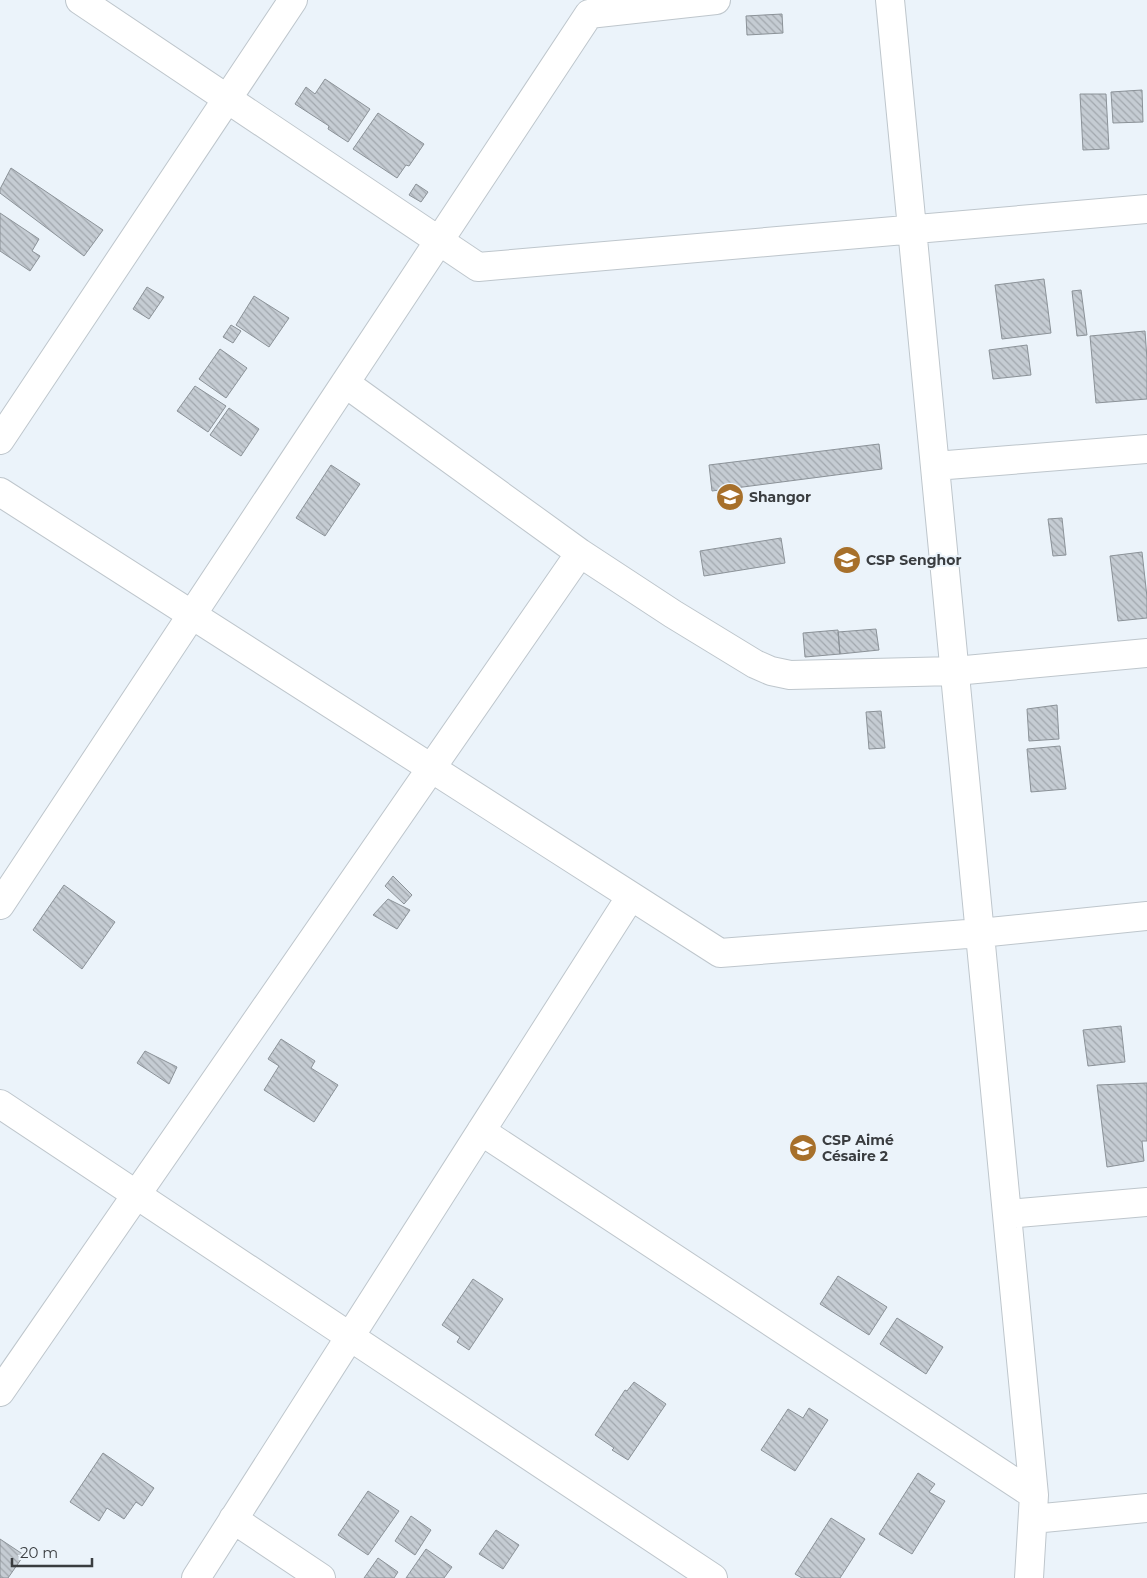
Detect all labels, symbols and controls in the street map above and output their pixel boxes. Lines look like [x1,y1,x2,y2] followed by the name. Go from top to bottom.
[715,482,745,512] school or university icon: Shangor
[749,488,811,506] place label: Shangor
[832,545,862,575] school or university icon: CSP Senghor
[866,551,961,569] place label: CSP Senghor
[822,1131,894,1165] place label: CSP Aimé Césaire 2
[788,1133,818,1163] school or university icon: CSP Aimé Césaire 2
[12,1536,92,1568] scale bar
[20,1543,58,1562] text: 20 m

